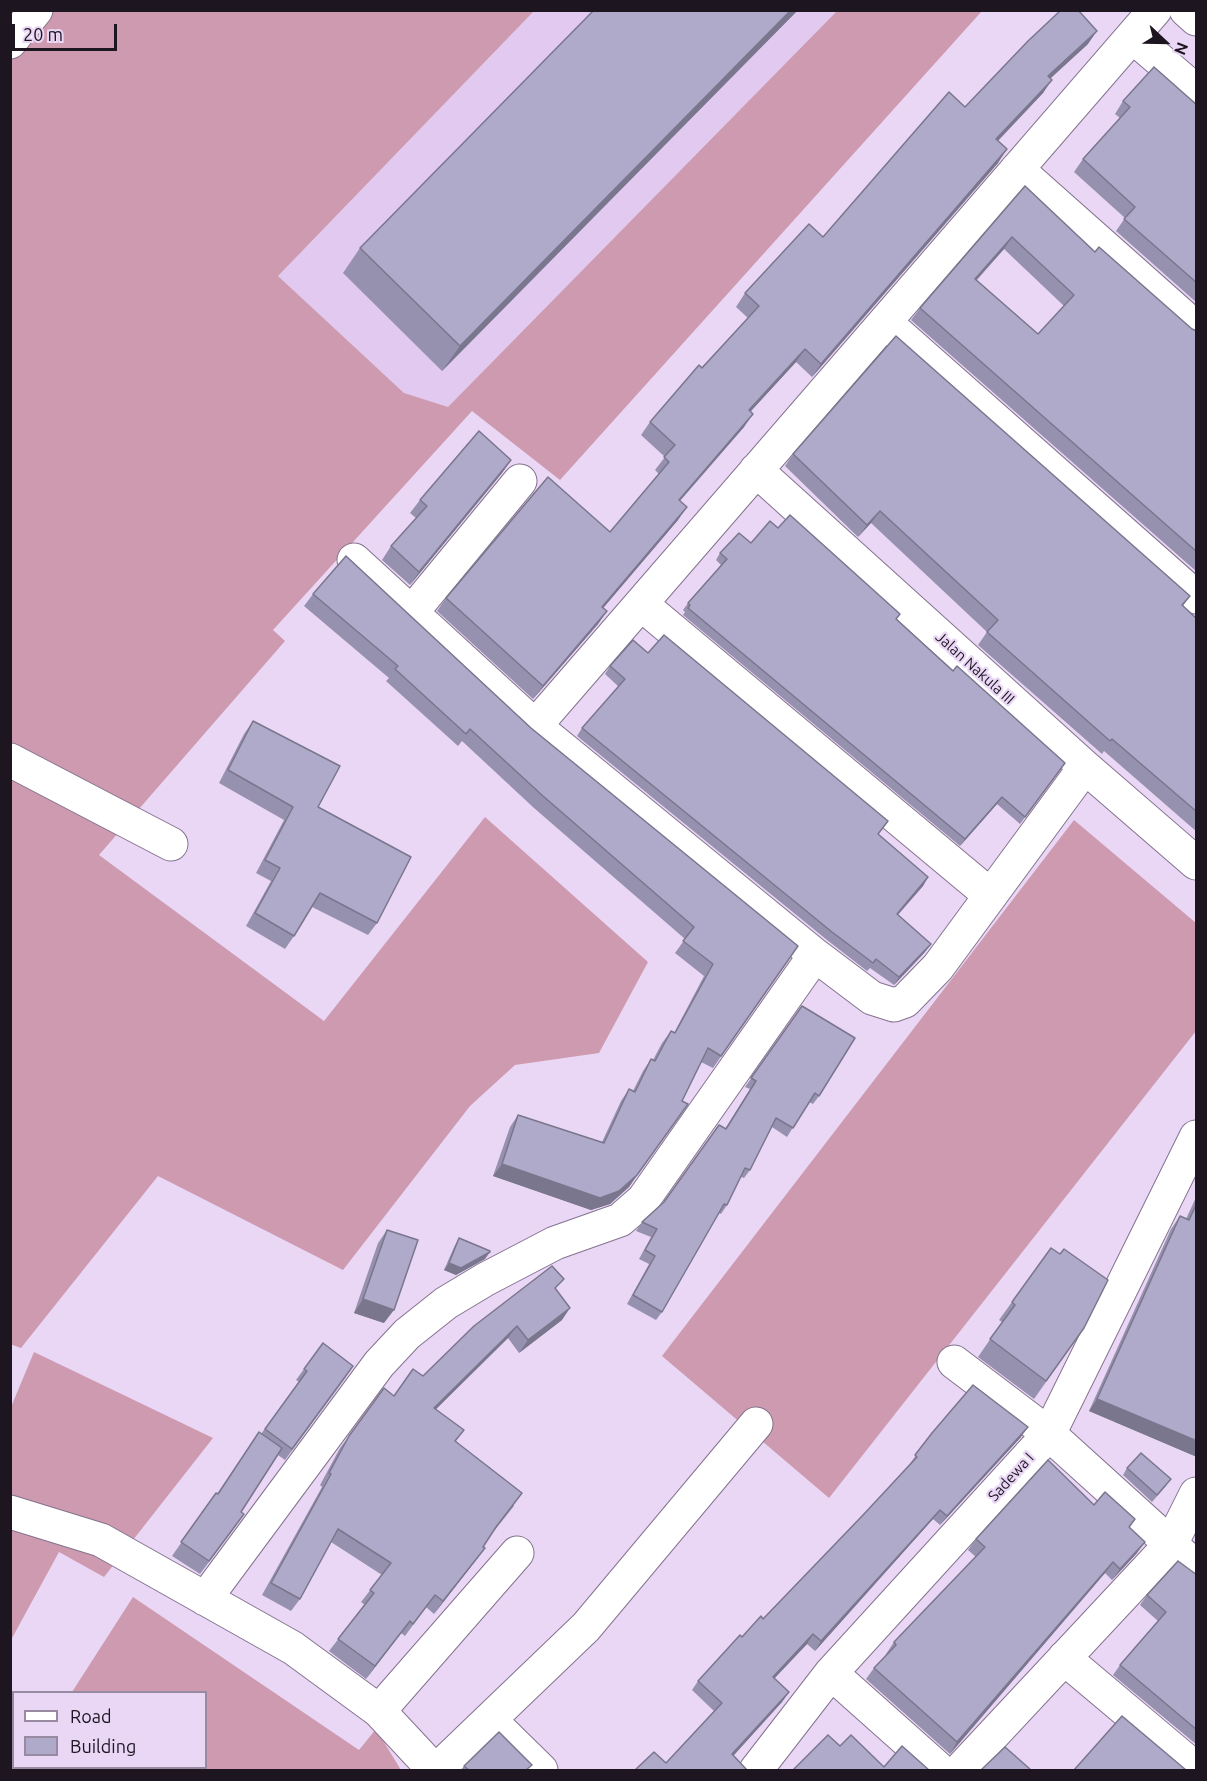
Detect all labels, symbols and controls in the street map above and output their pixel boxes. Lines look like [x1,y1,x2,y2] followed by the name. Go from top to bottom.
[15,12,120,50] scale bar
[1135,12,1195,72] north arrow
[23,24,63,44] text: 20 m
[1171,40,1192,58] text: N
[932,628,1018,708] street label: Jalan Nakula III
[984,1449,1038,1505] street label: Sadewa I
[12,1691,207,1769] legend
[70,1706,112,1726] text: Road
[70,1736,136,1756] text: Building

